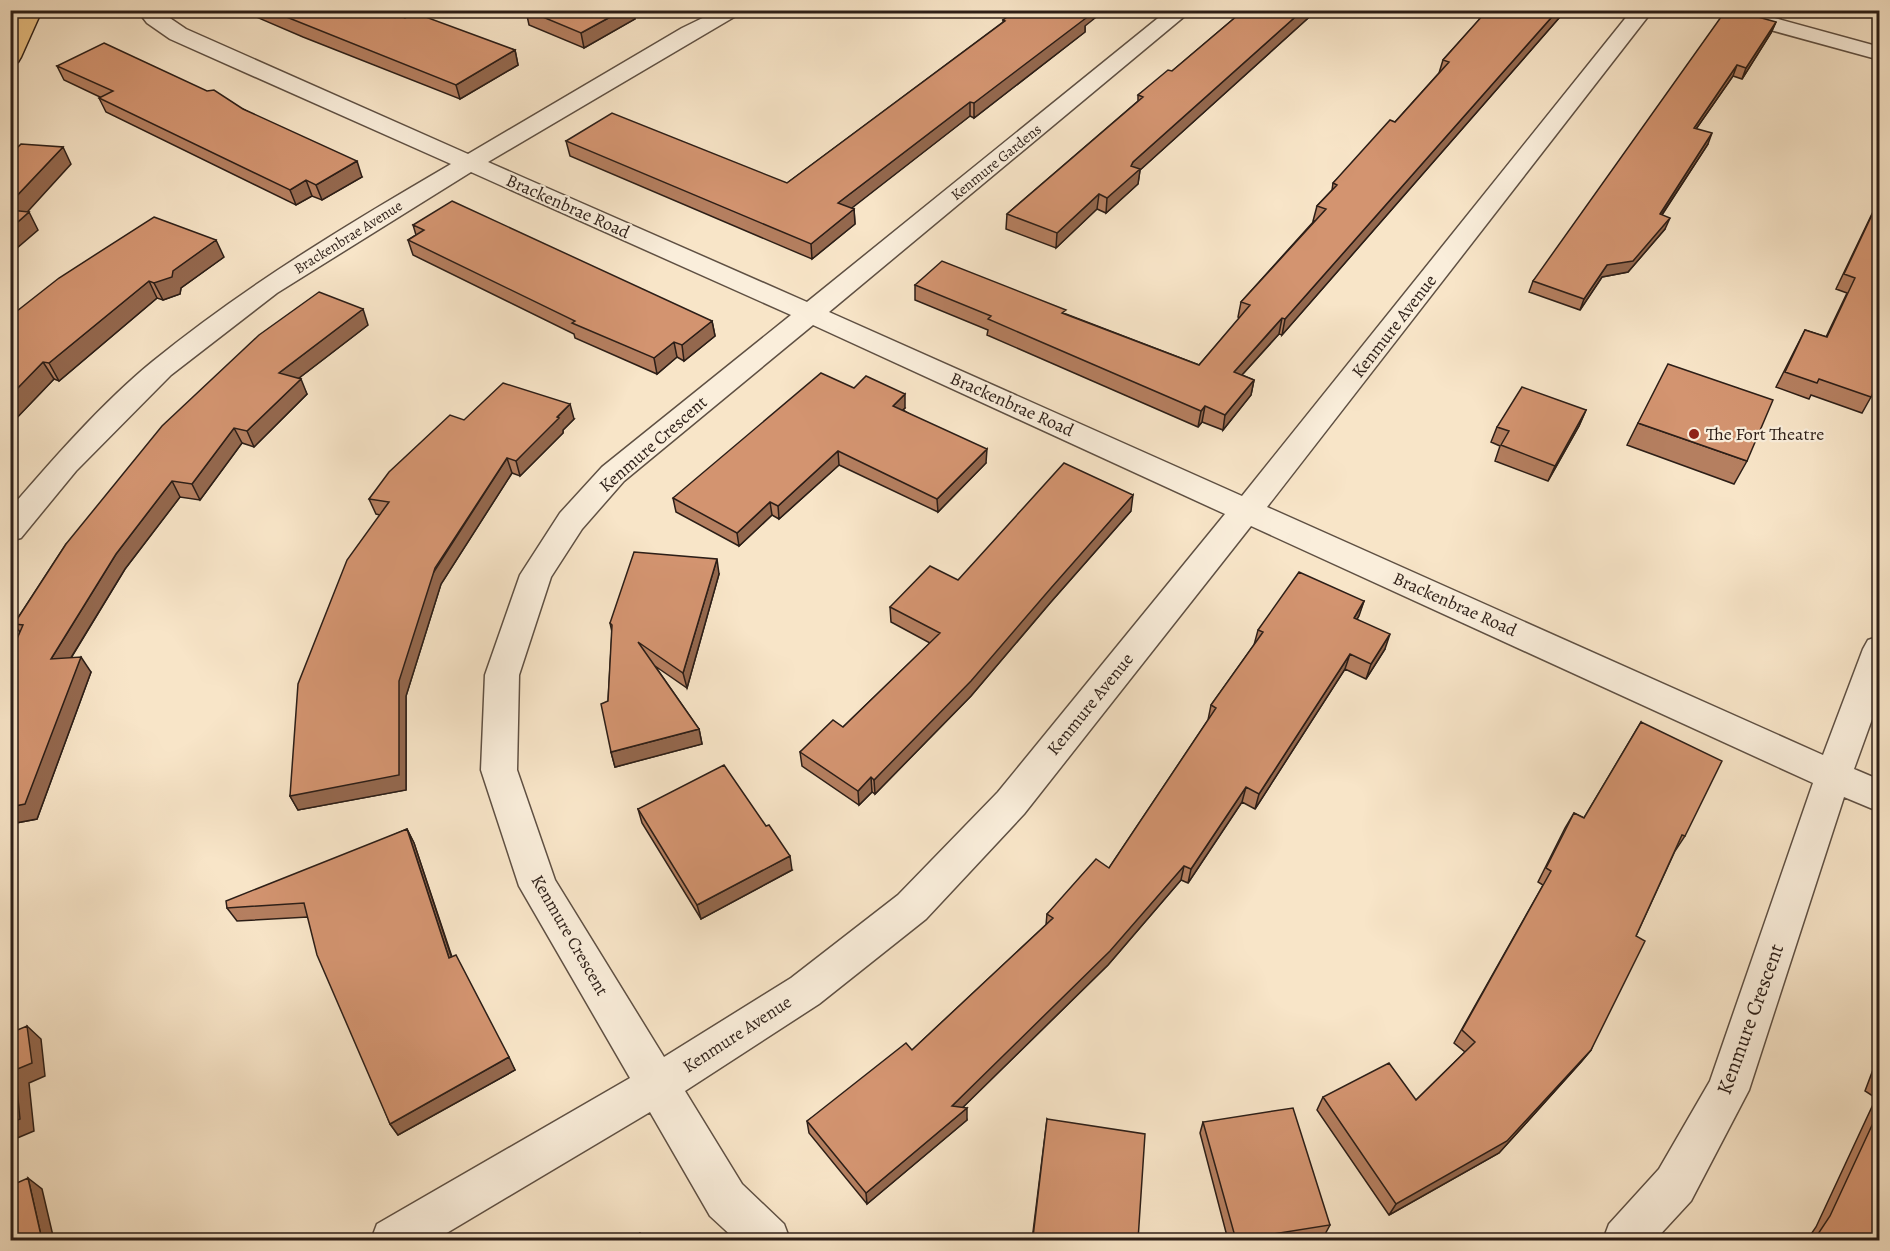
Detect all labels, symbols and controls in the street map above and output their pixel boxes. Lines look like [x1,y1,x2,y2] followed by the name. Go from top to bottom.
[946,119,1046,205] street label: Kenmure Gardens
[502,168,634,244] street label: Brackenbrae Road
[290,195,406,278] street label: Brackenbrae Avenue
[1346,269,1442,383] street label: Kenmure Avenue
[946,366,1078,442] street label: Brackenbrae Road
[594,390,712,498] street label: Kenmure Crescent
[1706,422,1824,446] place label: The Fort Theatre
[1687,427,1701,441] marker: The Fort Theatre
[1389,566,1521,642] street label: Brackenbrae Road
[1041,648,1139,760] street label: Kenmure Avenue
[526,870,614,1000] street label: Kenmure Crescent
[1710,940,1790,1098] street label: Kenmure Crescent
[678,990,796,1078] street label: Kenmure Avenue

